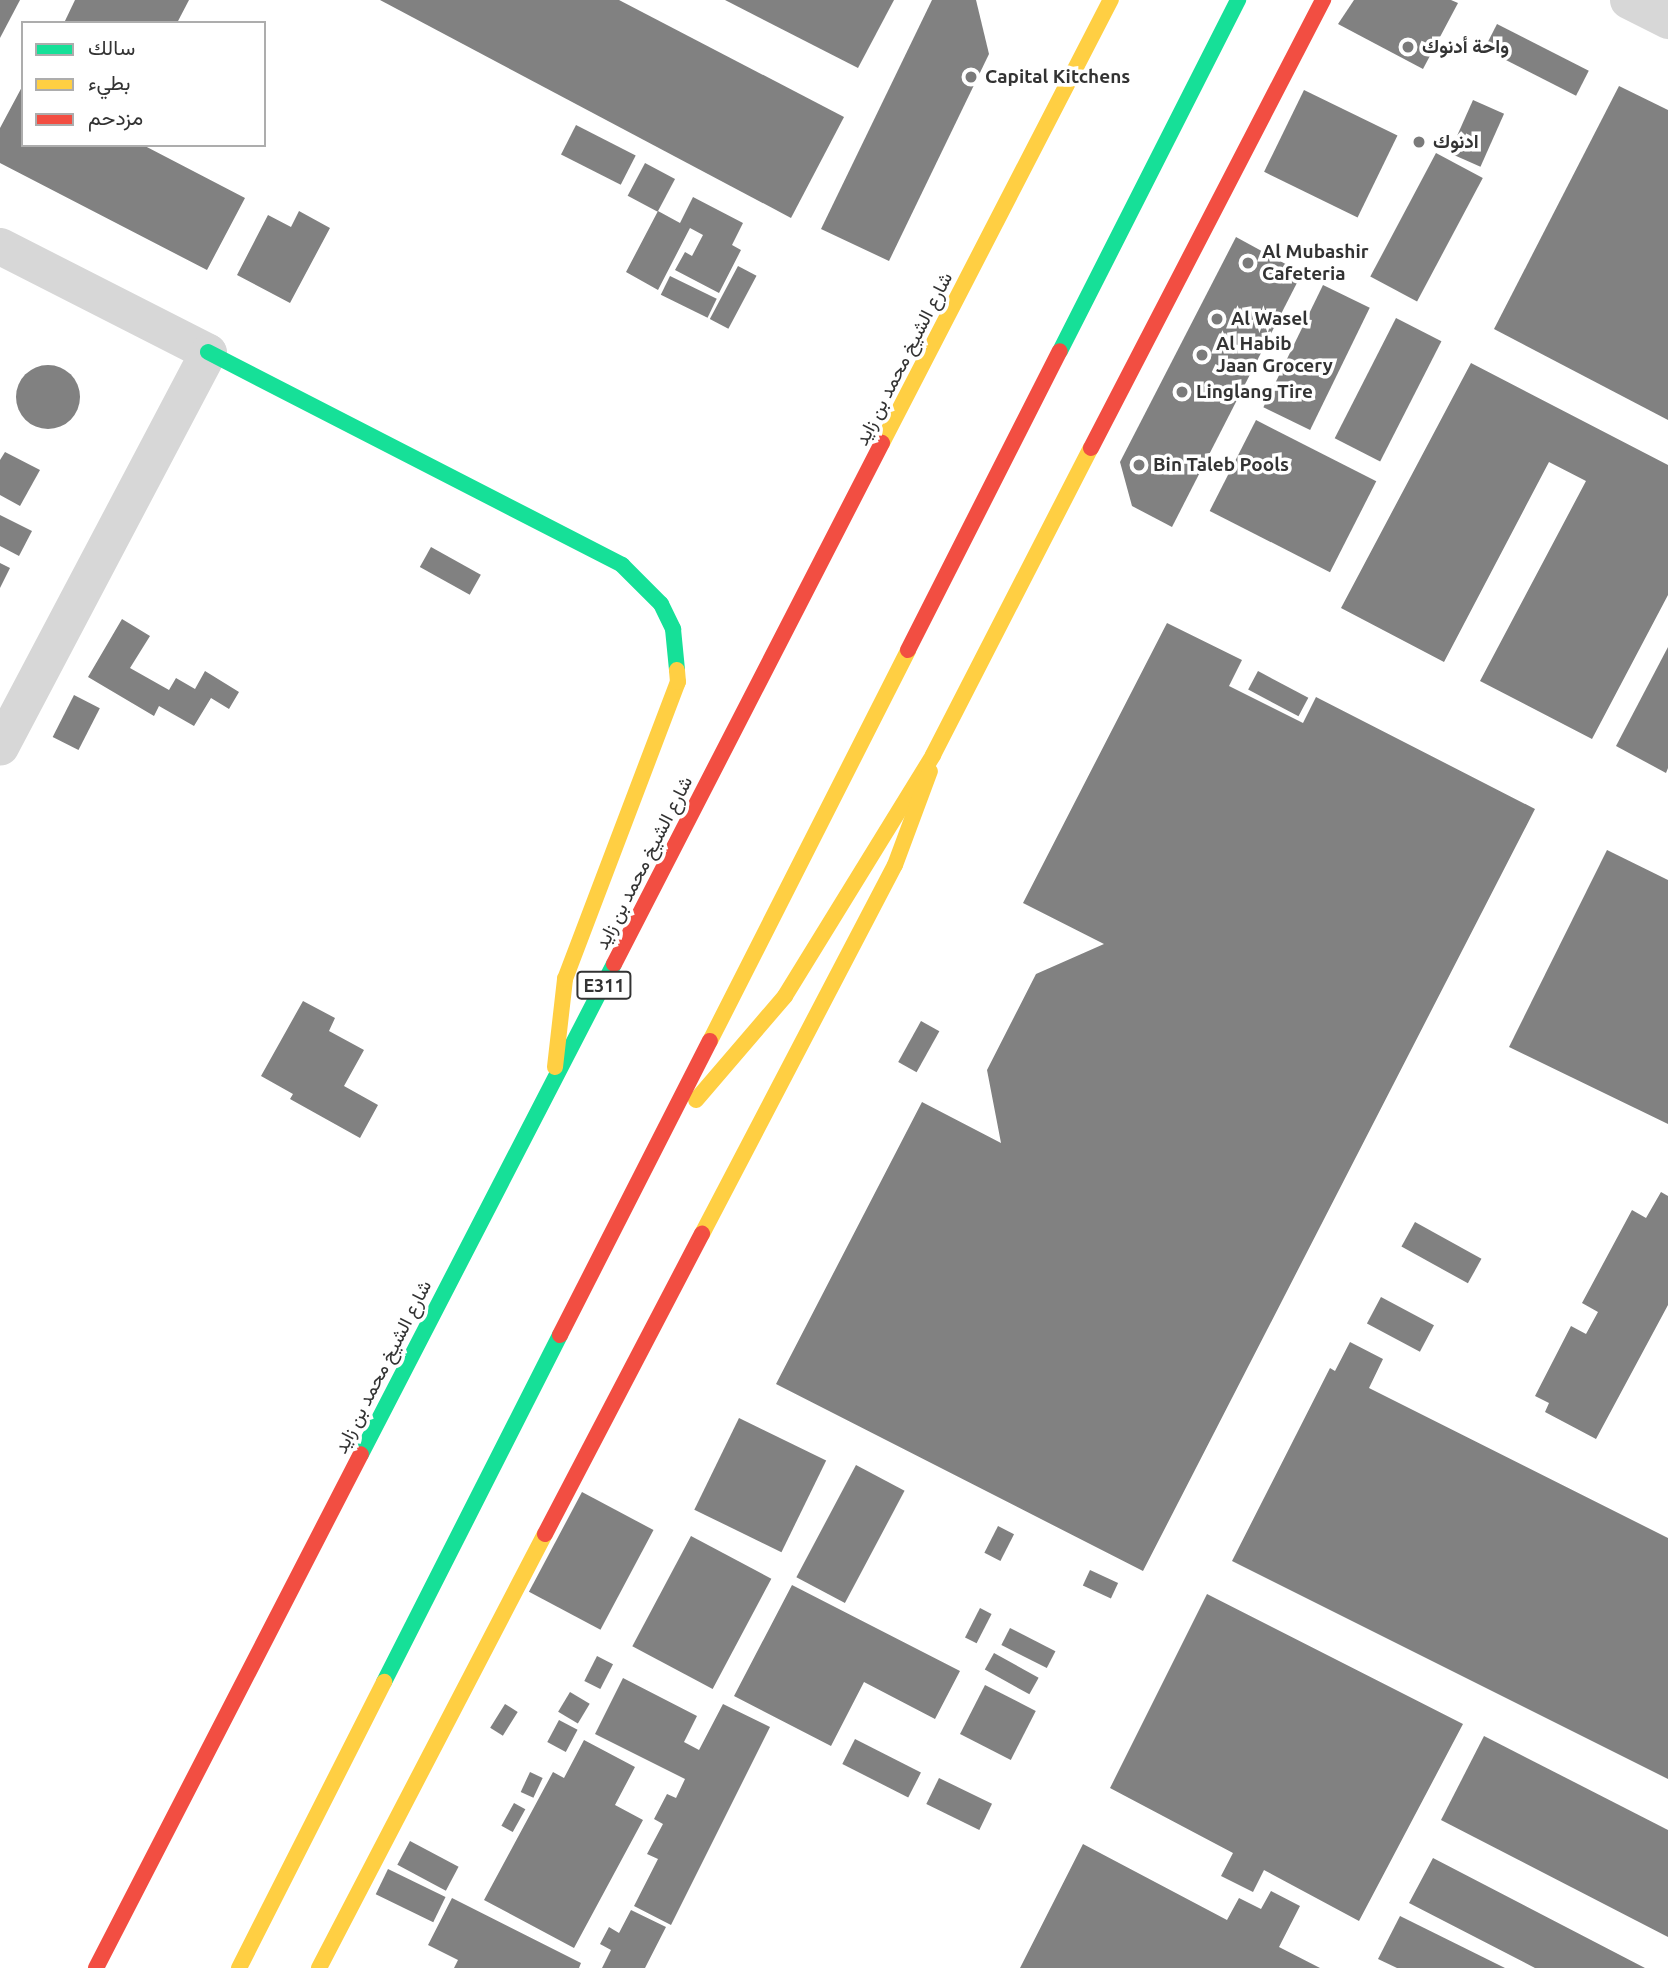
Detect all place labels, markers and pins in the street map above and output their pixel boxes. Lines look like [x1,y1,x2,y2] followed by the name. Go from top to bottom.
[1422,36,1509,58] place label: واحة أدنوك
[1400,39,1416,55] marker: واحة أدنوك
[985,66,1130,88] place label: Capital Kitchens
[963,69,979,85] marker: Capital Kitchens
[1433,131,1479,153] place label: ادنوك
[1411,134,1427,150] marker: ادنوك
[1262,241,1369,285] place label: Al Mubashir Cafeteria
[1240,255,1256,271] marker: Al Mubashir Cafeteria
[1231,308,1308,330] place label: Al Wasel
[1209,311,1225,327] marker: Al Wasel
[1216,333,1333,377] place label: Al Habib Jaan Grocery
[1194,347,1210,363] marker: Al Habib Jaan Grocery
[1196,381,1313,403] place label: Linglang Tire
[1174,384,1190,400] marker: Linglang Tire
[1153,454,1289,476] place label: Bin Taleb Pools
[1131,457,1147,473] marker: Bin Taleb Pools

